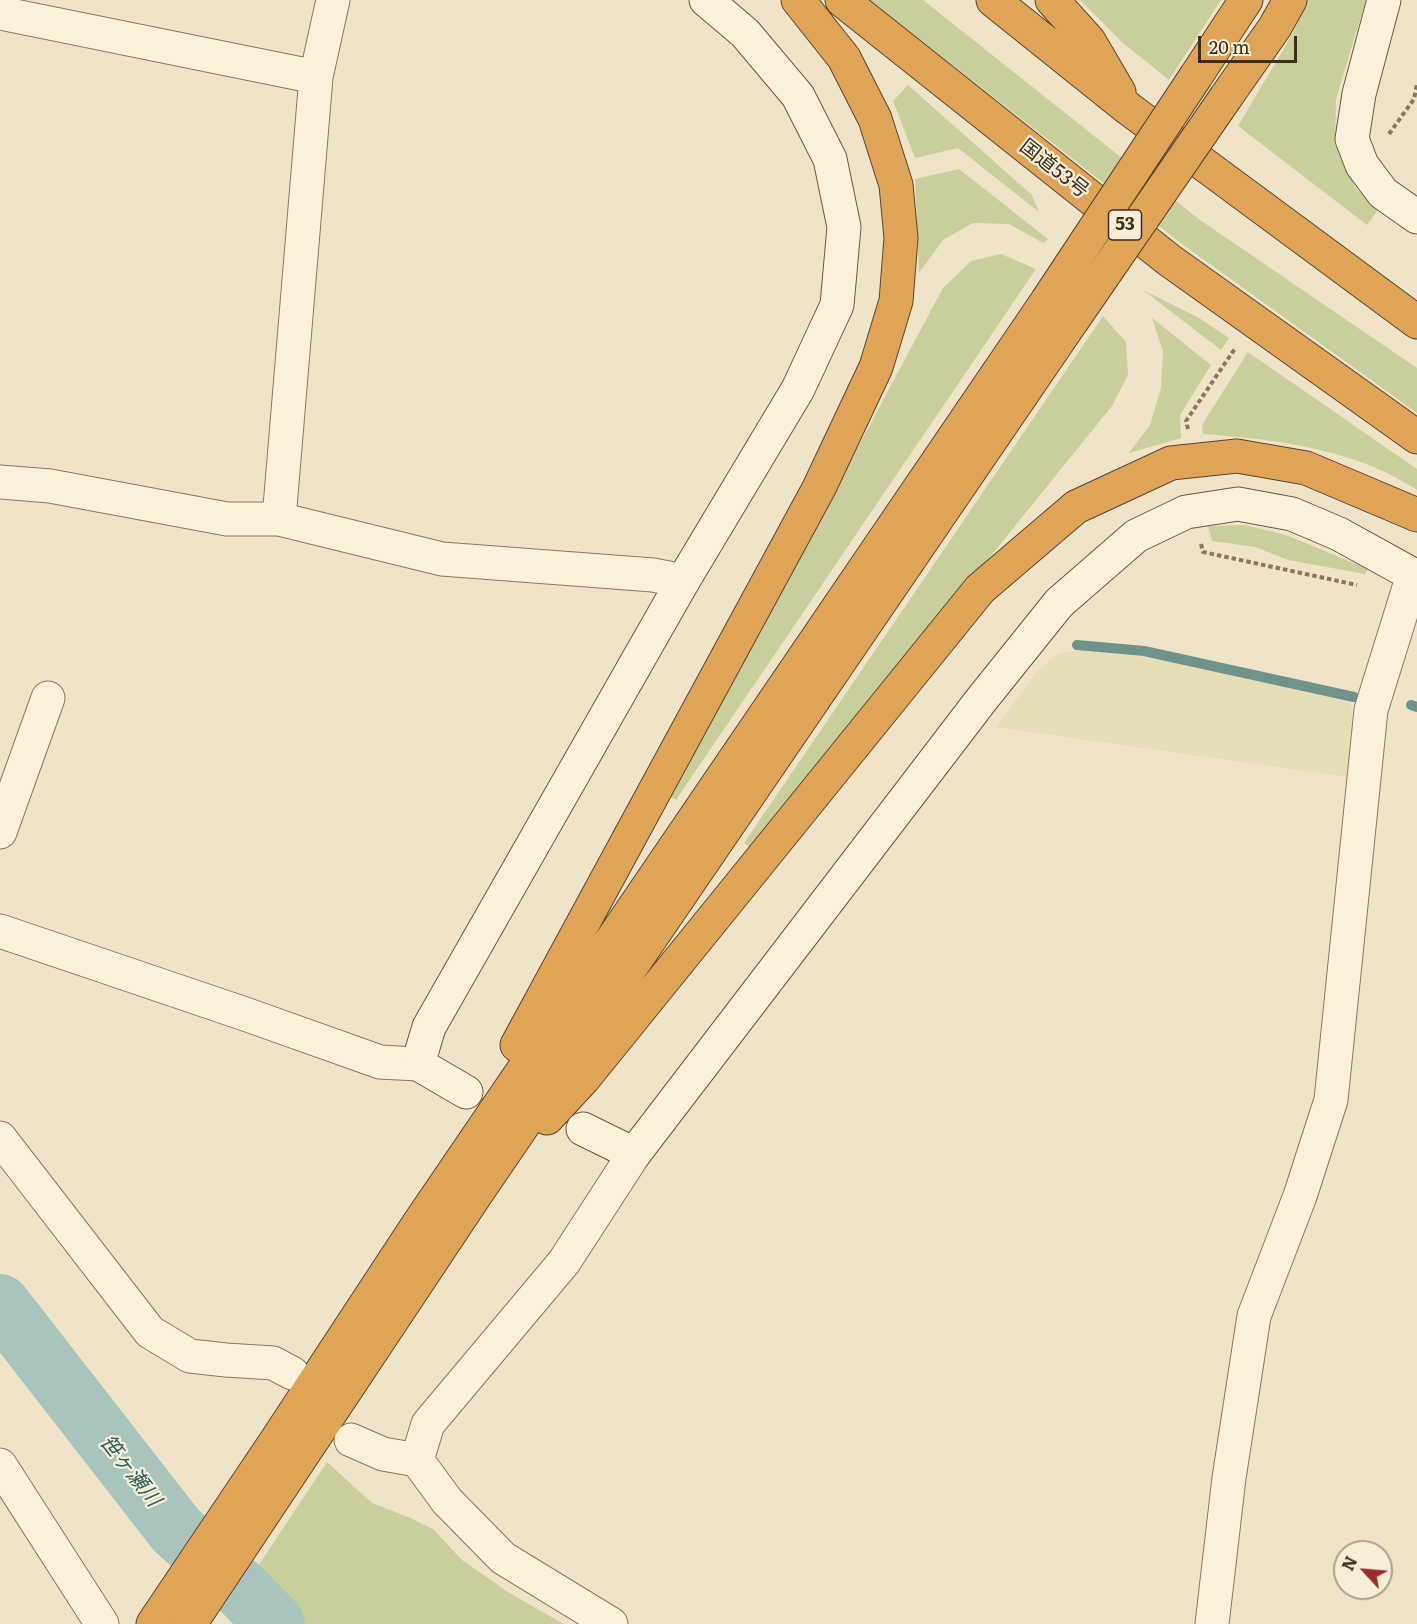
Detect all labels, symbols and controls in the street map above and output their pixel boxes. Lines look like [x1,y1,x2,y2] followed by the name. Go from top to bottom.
[1201,24,1300,62] scale bar
[1209,33,1250,60] text: 20 m
[1015,135,1093,203] street label: 国道53号
[1108,210,1142,240] road number: 53
[94,1430,166,1512] water label: 笹ヶ瀬川
[1333,1540,1393,1600] north arrow
[1335,1552,1362,1574] text: N

